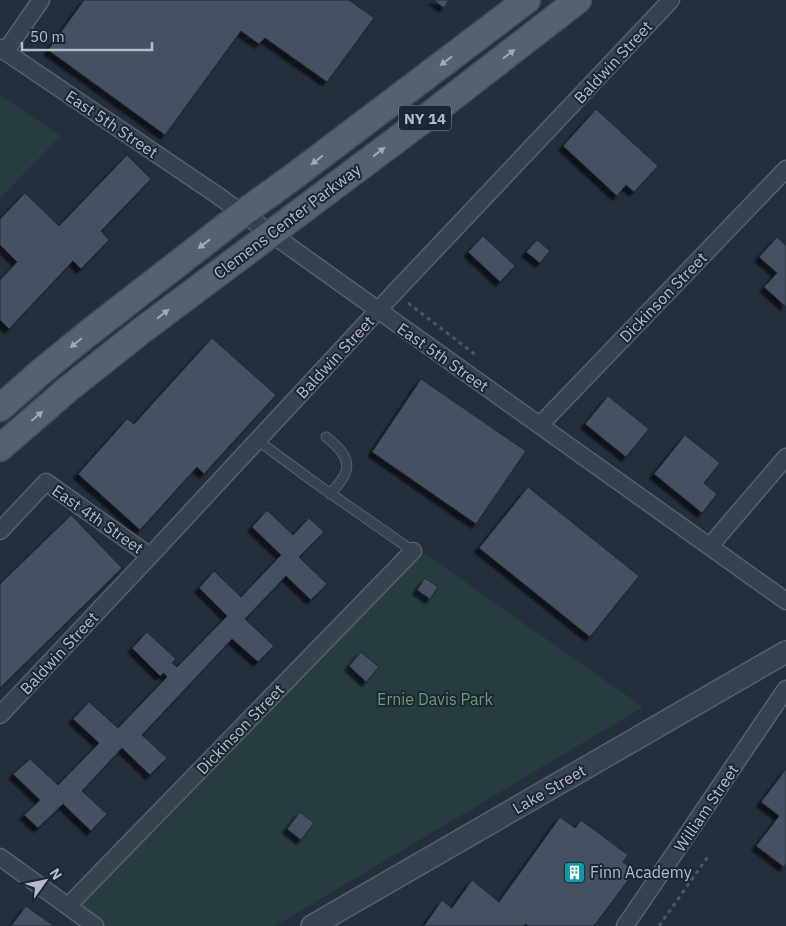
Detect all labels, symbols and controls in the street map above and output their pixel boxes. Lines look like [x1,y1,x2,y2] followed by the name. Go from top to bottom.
[570,17,656,107] street label: Baldwin Street
[22,20,152,52] scale bar
[30,27,65,46] text: 50 m
[502,49,516,59] one-way arrow
[439,56,453,66] one-way arrow
[62,86,162,162] street label: East 5th Street
[399,106,451,130] road number: NY 14
[372,147,386,157] one-way arrow
[311,154,324,165] one-way arrow
[209,159,365,283] street label: Clemens Center Parkway
[198,238,211,249] one-way arrow
[615,248,711,346] street label: Dickinson Street
[156,309,169,320] one-way arrow
[292,312,378,402] street label: Baldwin Street
[393,318,493,396] street label: East 5th Street
[70,338,83,349] one-way arrow
[30,410,42,422] one-way arrow
[48,480,148,558] street label: East 4th Street
[16,608,102,698] street label: Baldwin Street
[192,680,288,778] street label: Dickinson Street
[377,689,493,709] park label: Ernie Davis Park
[509,760,589,818] street label: Lake Street
[669,761,743,855] street label: William Street
[20,856,70,906] north arrow
[562,860,586,884] building icon: Finn Academy
[590,862,692,882] place label: Finn Academy
[46,865,66,883] text: N

